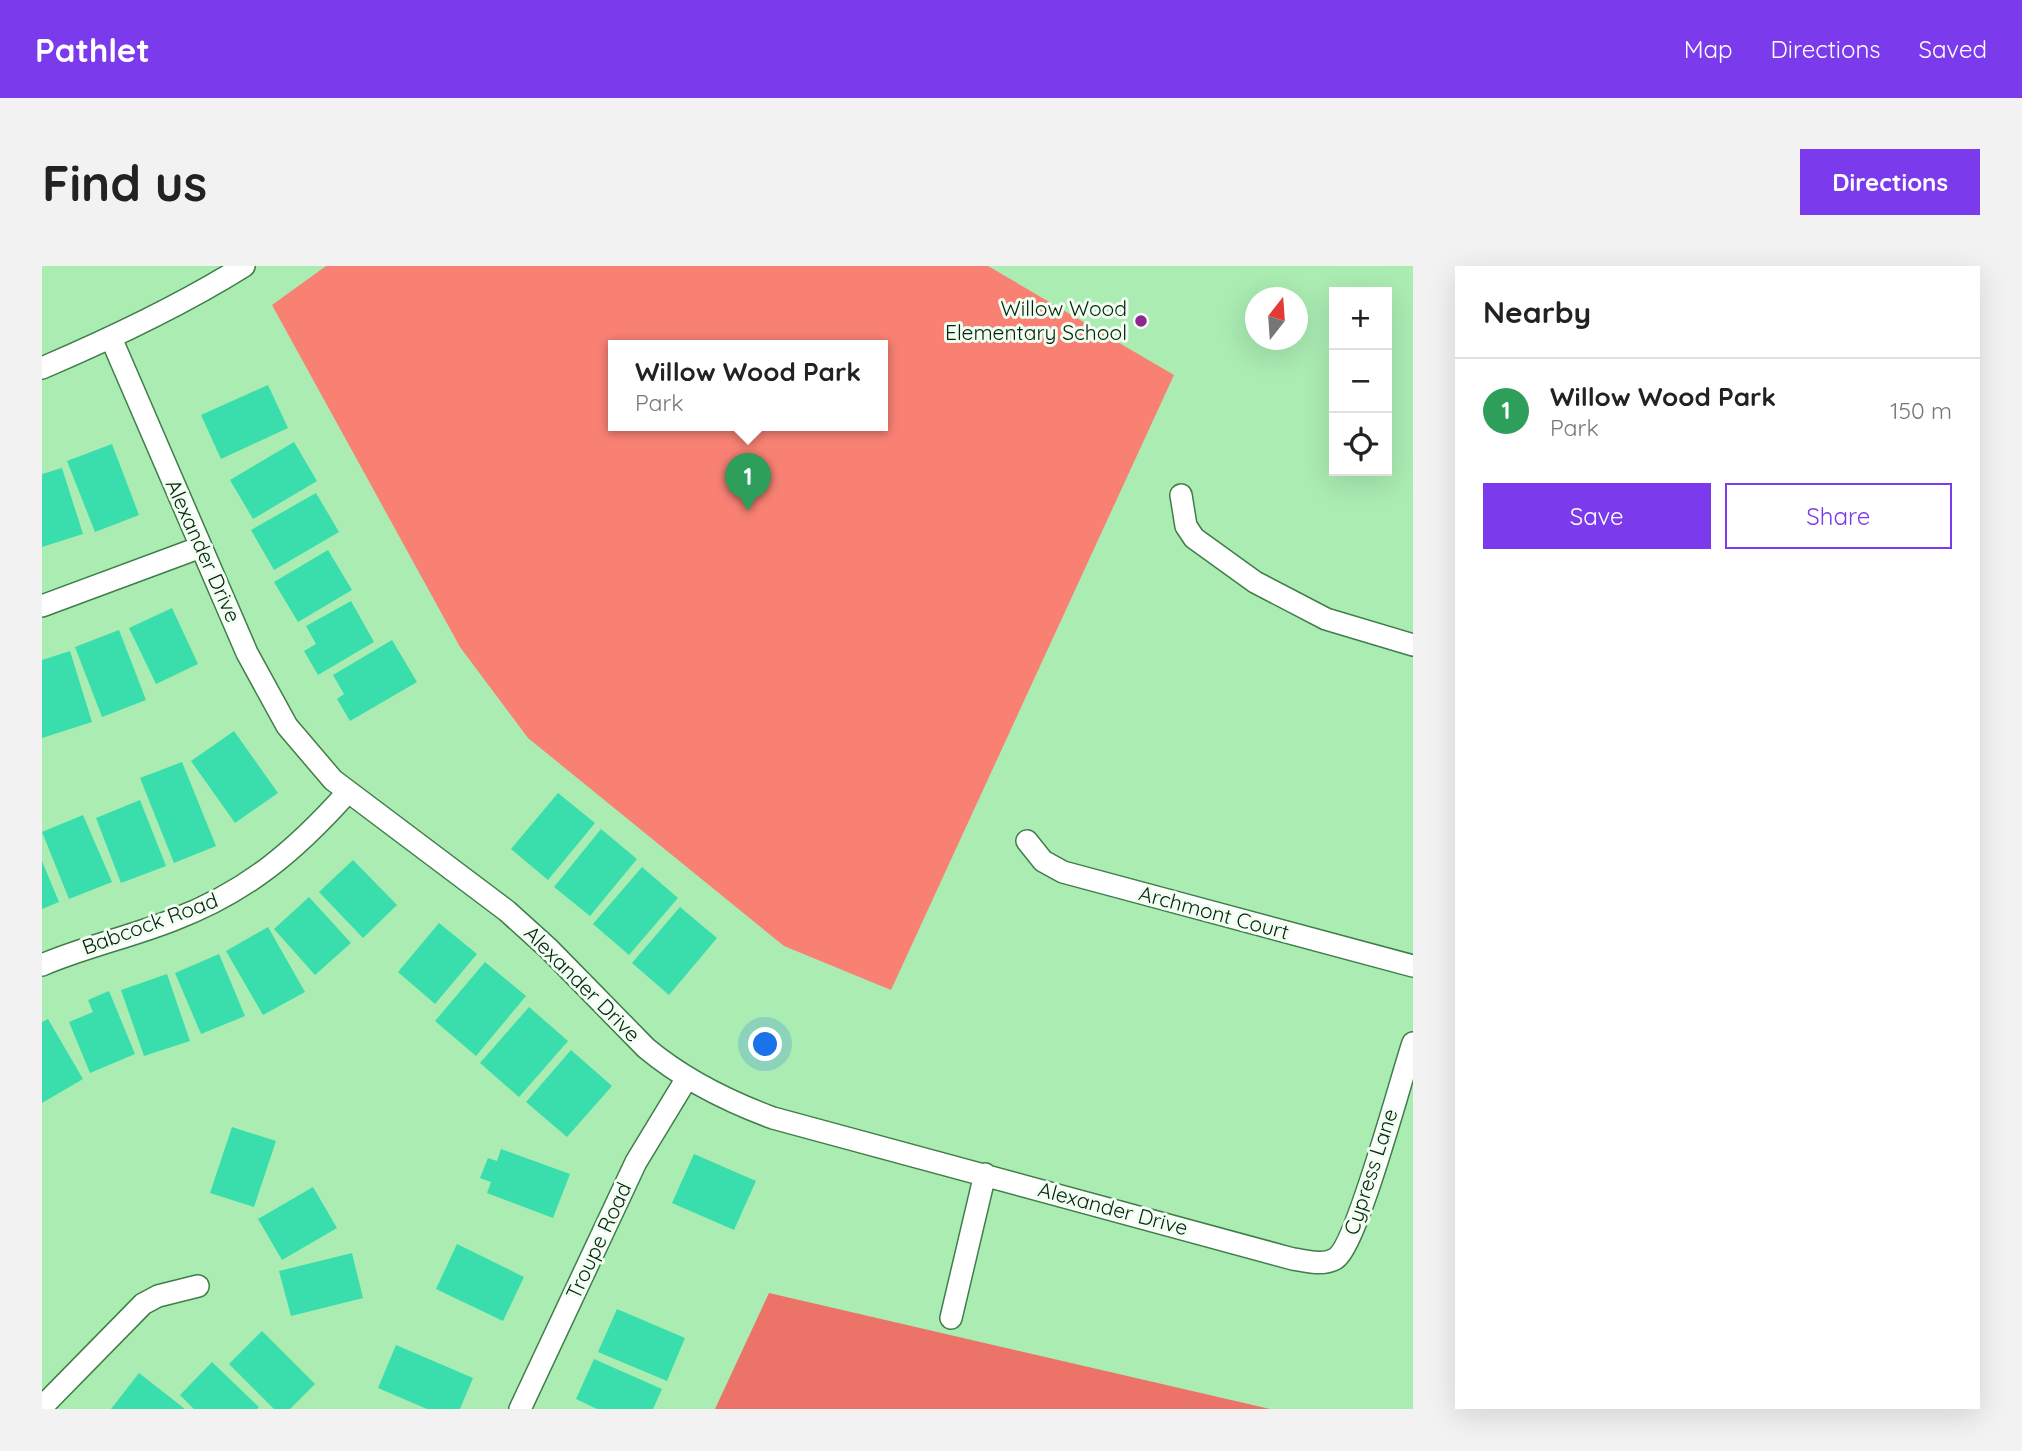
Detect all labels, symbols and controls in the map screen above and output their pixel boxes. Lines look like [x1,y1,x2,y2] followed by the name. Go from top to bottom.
[35,29,150,70] text: Pathlet
[1684,34,1733,64] text: Map
[1771,34,1881,64] text: Directions
[1919,34,1987,64] text: Saved
[1800,149,1980,215] button: Directions
[42,152,207,213] text: Find us
[1245,287,1308,350] north arrow
[1329,287,1392,476] map controls
[1329,287,1392,350] button: +
[1483,293,1591,331] text: Nearby
[945,295,1127,345] place label: Willow Wood Elementary School
[1133,313,1149,329] marker: Willow Wood Elementary School
[608,340,888,431] popup
[1329,350,1392,413] button: −
[635,355,861,388] text: Willow Wood Park
[1550,380,1776,413] text: Willow Wood Park
[635,388,684,417] text: Park
[1502,396,1510,425] text: 1
[1890,396,1952,425] text: 150 m
[1329,413,1392,476] button: locate
[1550,413,1599,442] text: Park
[725,453,771,511] pin: 1
[161,475,247,626] street label: Alexander Drive
[1483,483,1711,549] button: Save
[1725,483,1952,549] button: Share
[1136,879,1292,945] street label: Archmont Court
[78,886,221,960] street label: Babcock Road
[519,920,646,1047] street label: Alexander Drive
[748,1027,782,1061] your location
[1337,1105,1403,1238] street label: Cypress Lane
[1036,1176,1191,1241] street label: Alexander Drive
[560,1178,637,1303] street label: Troupe Road

